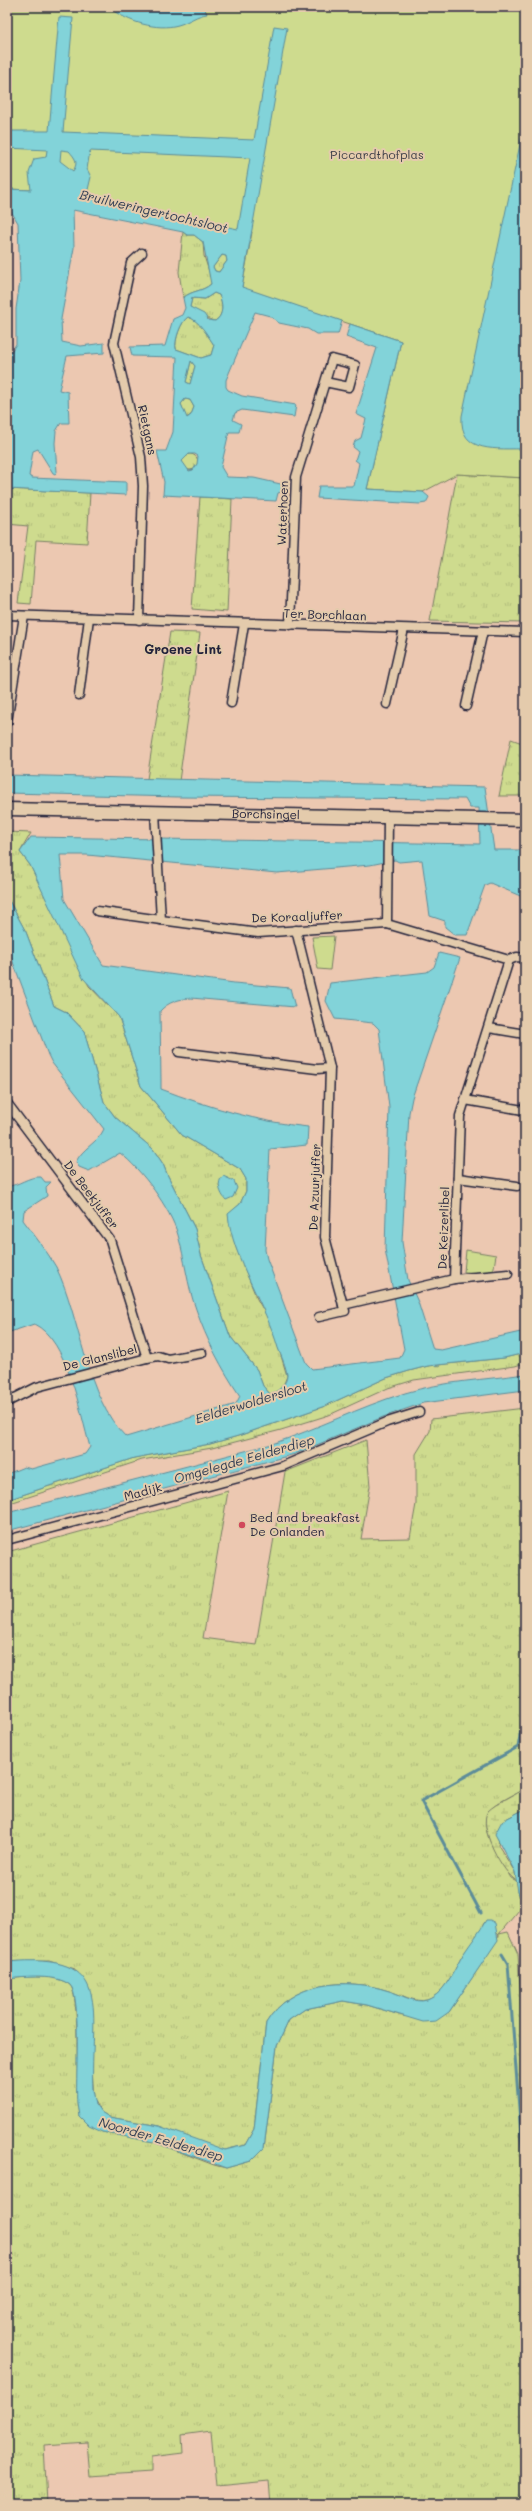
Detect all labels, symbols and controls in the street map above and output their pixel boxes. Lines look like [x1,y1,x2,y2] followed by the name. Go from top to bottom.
[330,146,424,162] park label: Piccardthofplas
[78,185,230,236] water label: Bruilweringertochtsloot
[135,403,161,457] street label: Rietgans
[273,480,291,546] street label: Waterhoen
[283,605,367,623] street label: Ter Borchlaan
[144,640,222,657] district label: Groene Lint
[232,805,300,822] street label: Borchsingel
[251,906,343,926] street label: De Koraaljuffer
[304,1143,324,1231] street label: De Azuurjuffer
[61,1157,123,1232] street label: De Beekjuffer
[434,1186,452,1270] street label: De Keizerlibel
[61,1340,139,1374] street label: De Glanslibel
[193,1376,309,1427] water label: Eelderwoldersloot
[172,1430,316,1487] water label: Omgelegde Eelderdiep
[122,1478,164,1504] street label: Madijk
[250,1509,360,1539] place label: Bed and breakfast De Onlanden
[237,1520,247,1530] marker: Bed and breakfast De Onlanden
[97,2113,225,2164] water label: Noorder Eelderdiep

